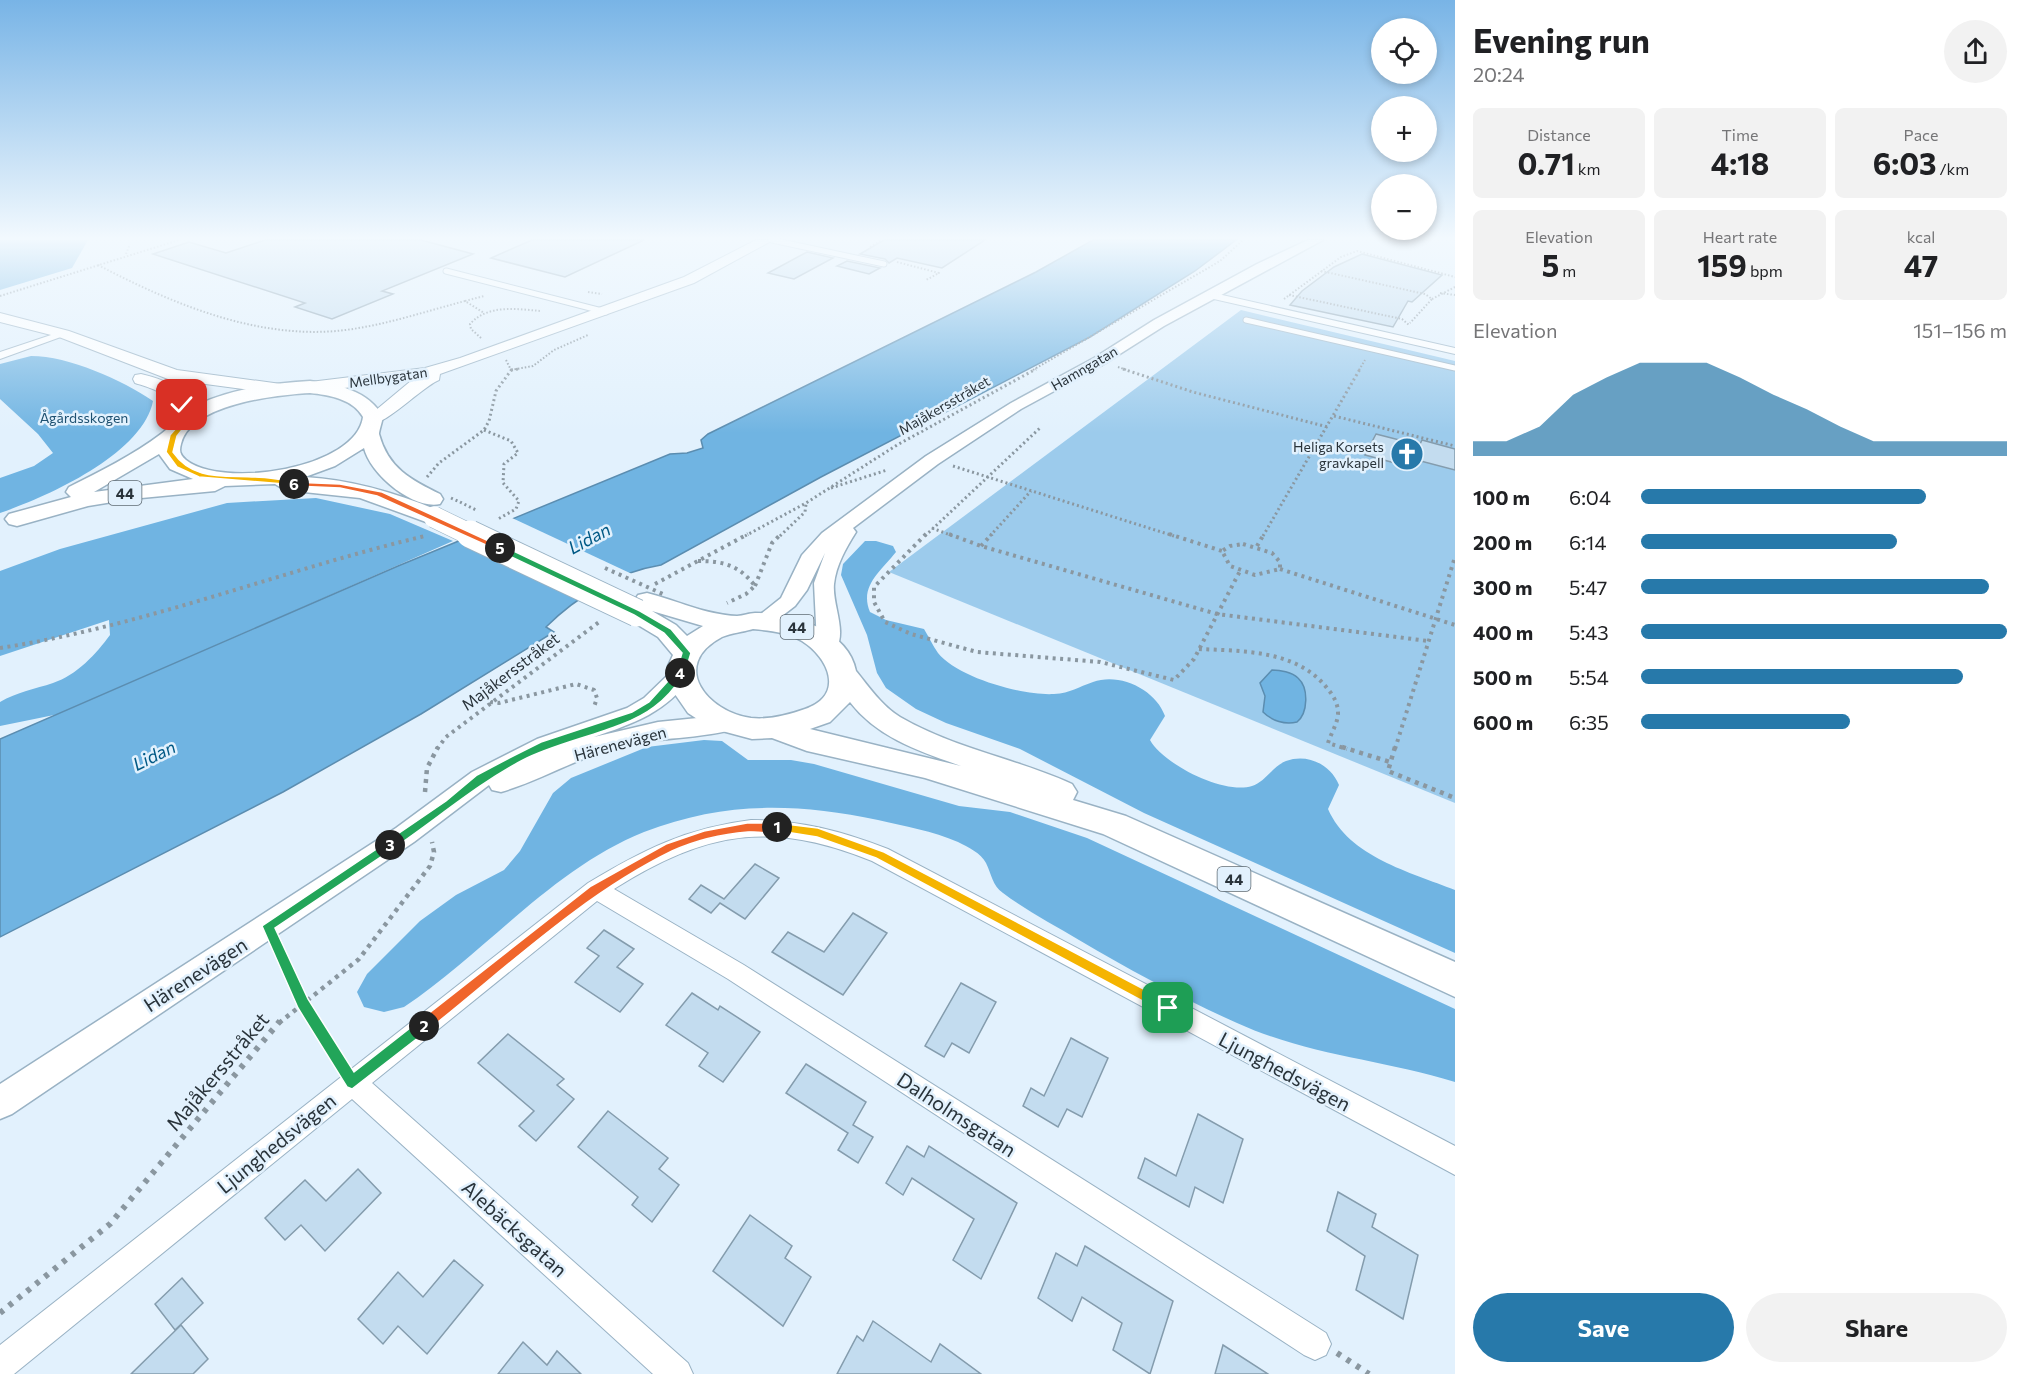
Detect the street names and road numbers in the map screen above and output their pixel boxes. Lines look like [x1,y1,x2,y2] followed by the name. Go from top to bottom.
[1048,342,1120,394] street label: Hamngatan
[348,363,428,391] street label: Mellbygatan
[895,372,993,438] street label: Majåkersstråket
[108,481,142,505] road number: 44
[780,615,814,639] road number: 44
[457,628,563,714] street label: Majåkersstråket
[572,722,668,764] street label: Härenevägen
[1218,867,1250,891] road number: 44
[139,932,251,1016] street label: Härenevägen
[161,1007,273,1135] street label: Majåkersstråket
[1215,1026,1355,1116] street label: Ljunghedsvägen
[893,1067,1021,1161] street label: Dalholmsgatan
[212,1088,340,1198] street label: Ljunghedsvägen
[458,1175,572,1281] street label: Alebäcksgatan

